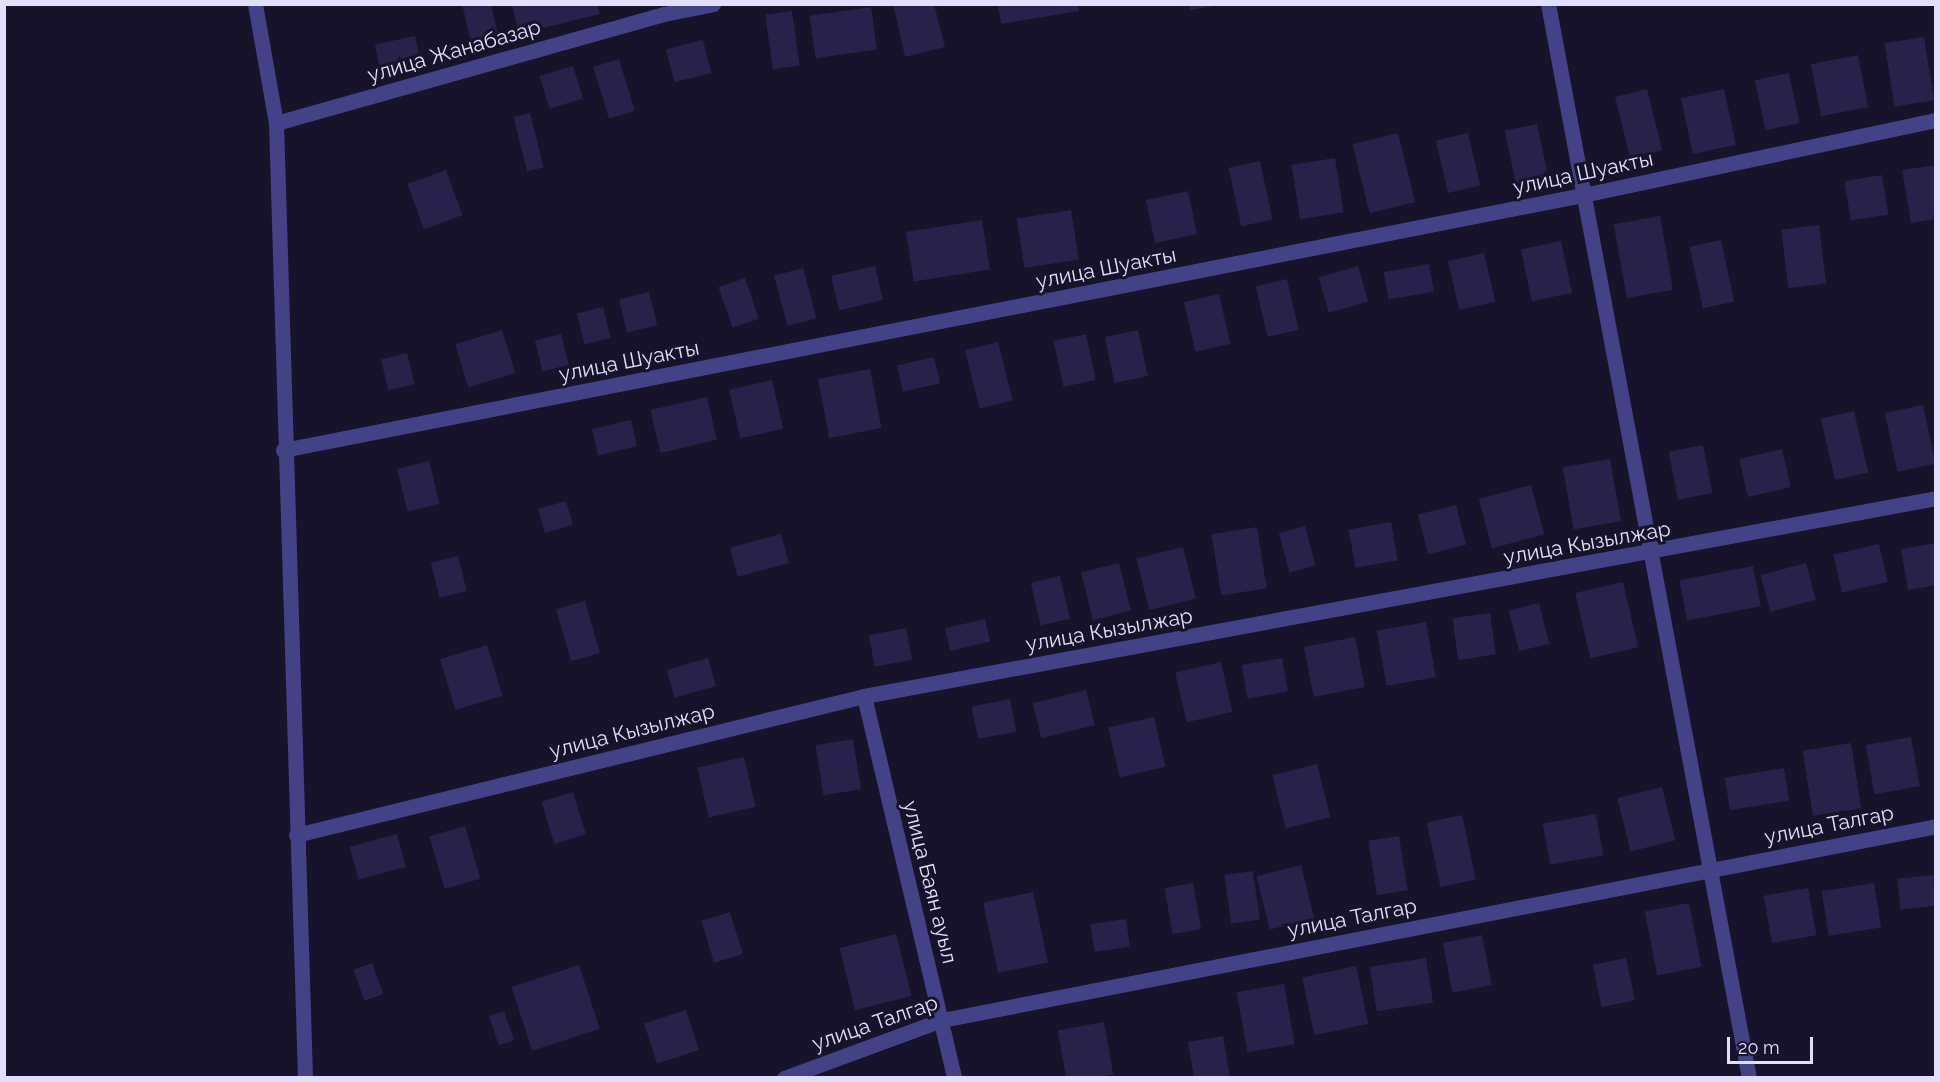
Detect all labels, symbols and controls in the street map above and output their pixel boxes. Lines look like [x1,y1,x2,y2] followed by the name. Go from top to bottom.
[365,14,543,88] street label: улица Жанабазар
[1511,146,1655,200] street label: улица Шуакты
[1034,242,1178,294] street label: улица Шуакты
[557,335,701,387] street label: улица Шуакты
[1502,516,1672,570] street label: улица Кызылжар
[1024,603,1194,657] street label: улица Кызылжар
[547,698,717,764] street label: улица Кызылжар
[898,798,962,966] street label: улица Баян ауыл
[1762,800,1896,850] street label: улица Талгар
[1285,893,1419,943] street label: улица Талгар
[809,990,941,1056] street label: улица Талгар
[1730,1025,1816,1063] scale bar
[1738,1037,1780,1058] text: 20 m

